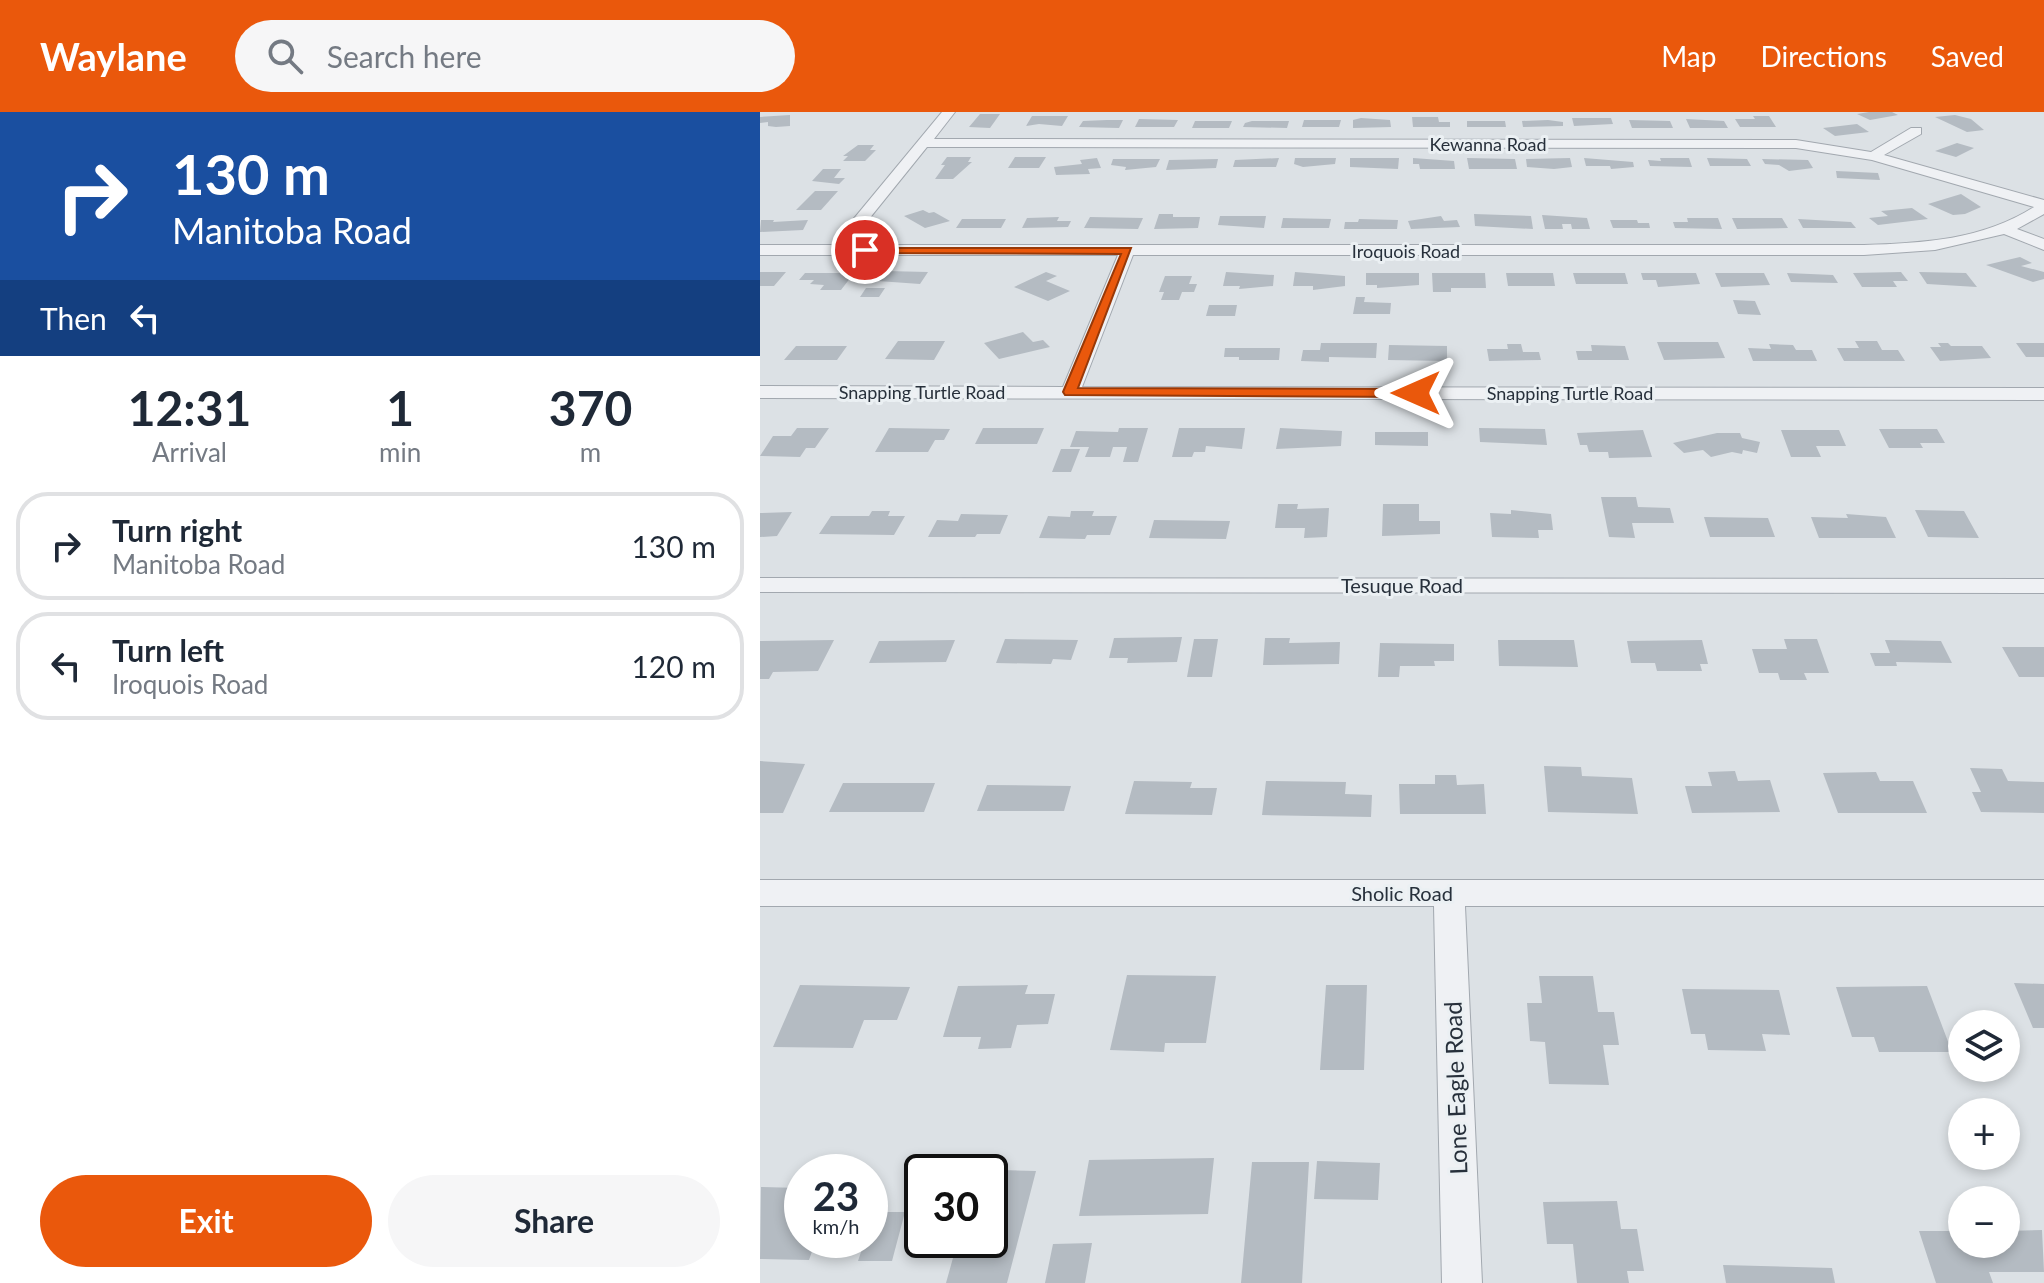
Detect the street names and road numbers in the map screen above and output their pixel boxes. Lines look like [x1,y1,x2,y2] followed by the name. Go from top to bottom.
[1429,133,1547,155] street label: Kewanna Road
[1352,240,1460,262] street label: Iroquois Road
[839,381,1005,403] street label: Snapping Turtle Road
[1487,382,1653,404] street label: Snapping Turtle Road
[1341,573,1463,597] street label: Tesuque Road
[1351,881,1453,905] street label: Sholic Road
[1437,1001,1473,1175] street label: Lone Eagle Road

